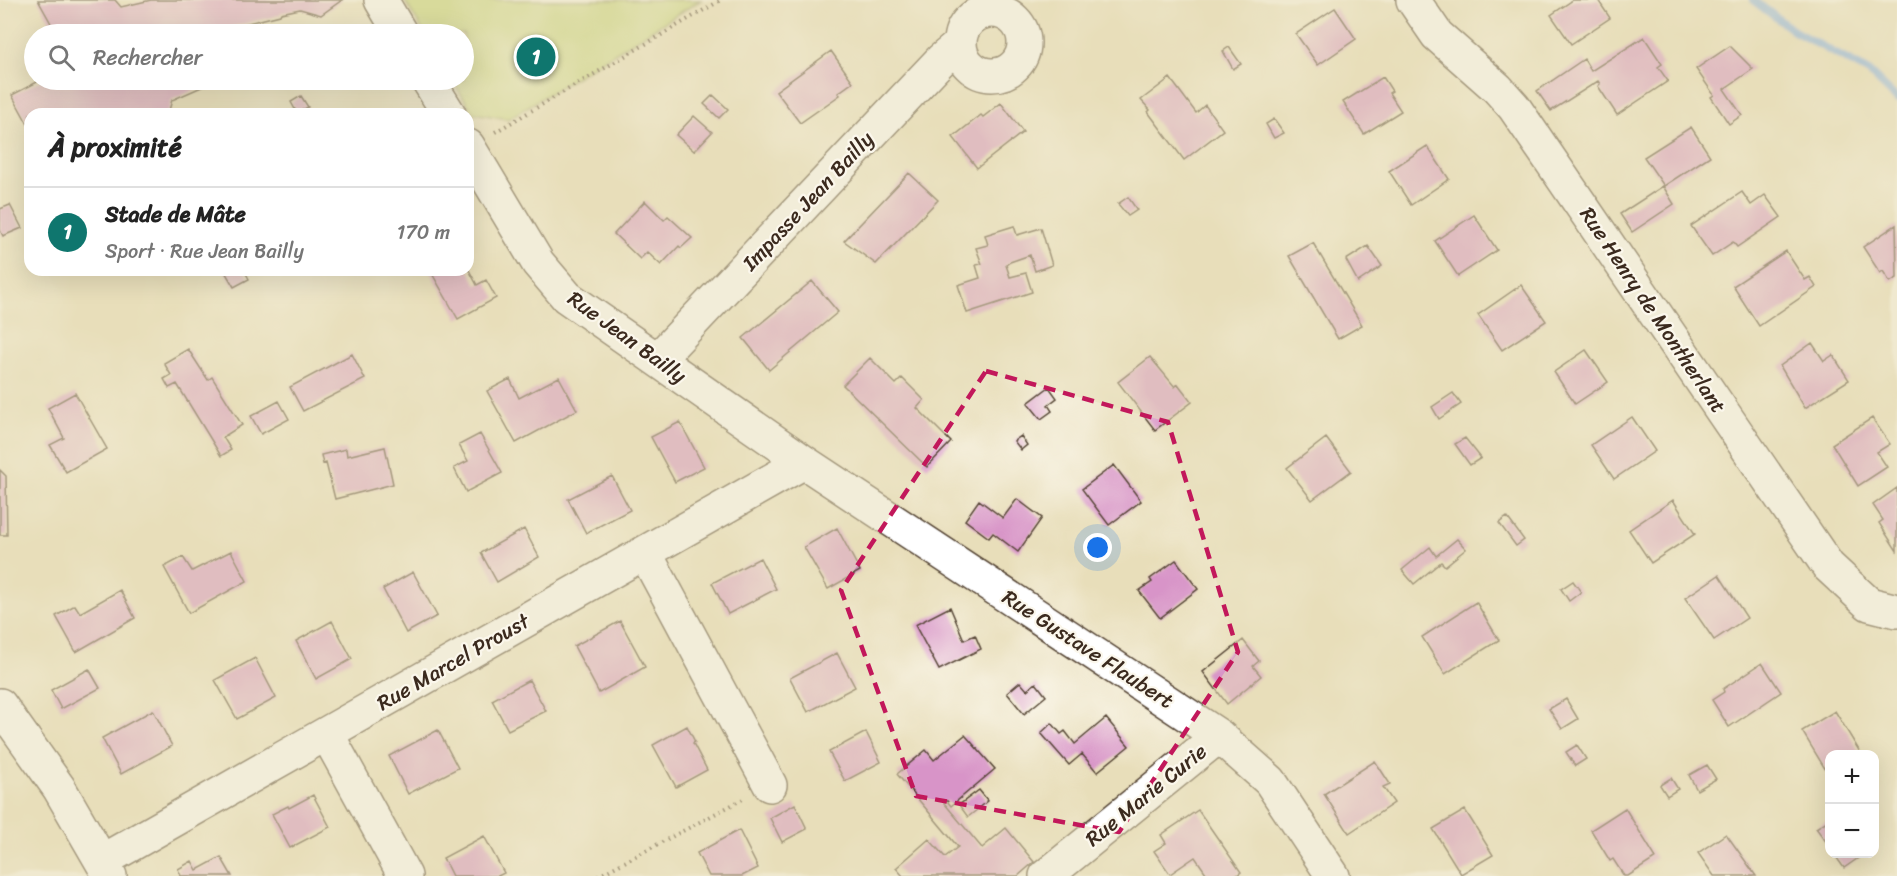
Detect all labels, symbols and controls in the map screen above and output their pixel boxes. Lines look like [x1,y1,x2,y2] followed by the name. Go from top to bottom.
[24,24,474,90] search box
[516,34,556,80] pin: 1
[93,38,203,77] text: Rechercher
[45,41,78,74] icon: search
[732,122,884,281] street label: Impasse Jean Bailly
[48,124,182,170] text: À proximité
[105,195,246,234] text: Stade de Mâte
[1569,199,1737,421] street label: Rue Henry de Montherlant
[63,215,72,250] text: 1
[397,215,450,250] text: 170 m
[105,234,304,269] text: Sport · Rue Jean Bailly
[559,280,695,394] street label: Rue Jean Bailly
[1083,533,1112,562] your location
[994,579,1182,719] street label: Rue Gustave Flaubert
[369,602,538,721] street label: Rue Marcel Proust
[1076,733,1216,856] street label: Rue Marie Curie
[1825,750,1879,858] map controls
[1825,750,1879,804] button: +
[1825,804,1879,858] button: −

